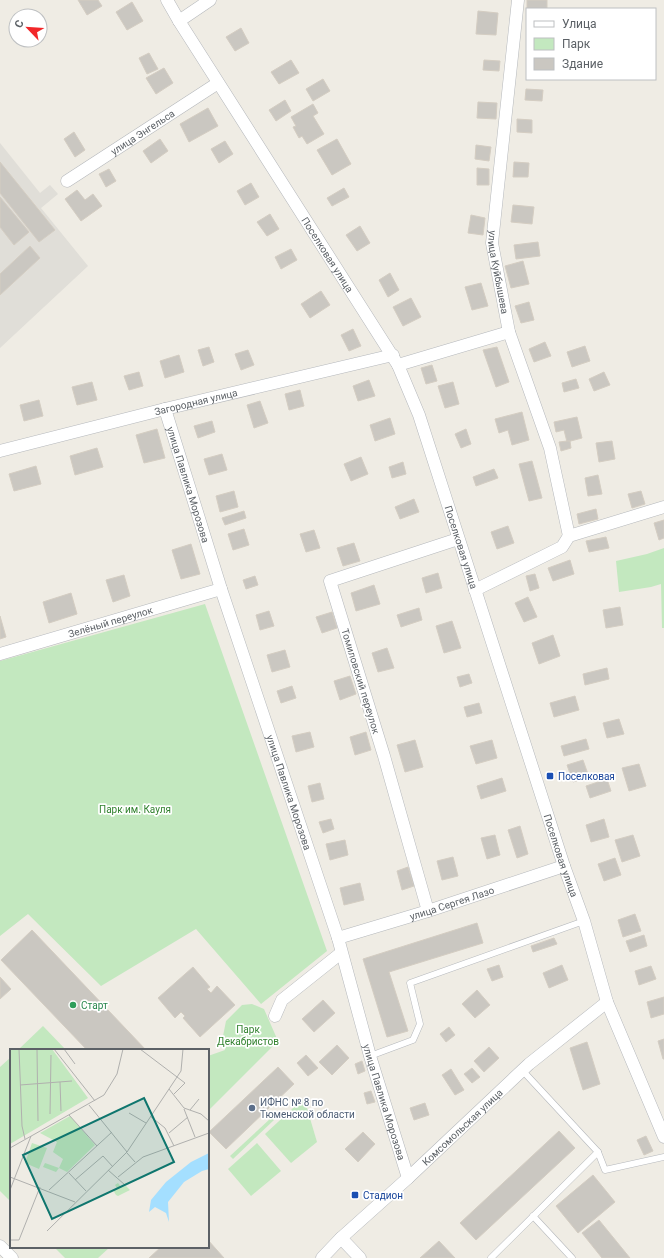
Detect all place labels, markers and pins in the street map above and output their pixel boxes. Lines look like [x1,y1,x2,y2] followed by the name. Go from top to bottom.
[545,771,555,781] marker: Поселковая
[558,771,615,782] place label: Поселковая
[68,1000,78,1010] marker: Старт
[81,1000,108,1011] place label: Старт
[260,1096,355,1120] place label: ИФНС № 8 по Тюменской области
[247,1103,257,1113] marker: ИФНС № 8 по Тюменской области
[350,1190,360,1200] marker: Стадион
[363,1190,403,1201] place label: Стадион

